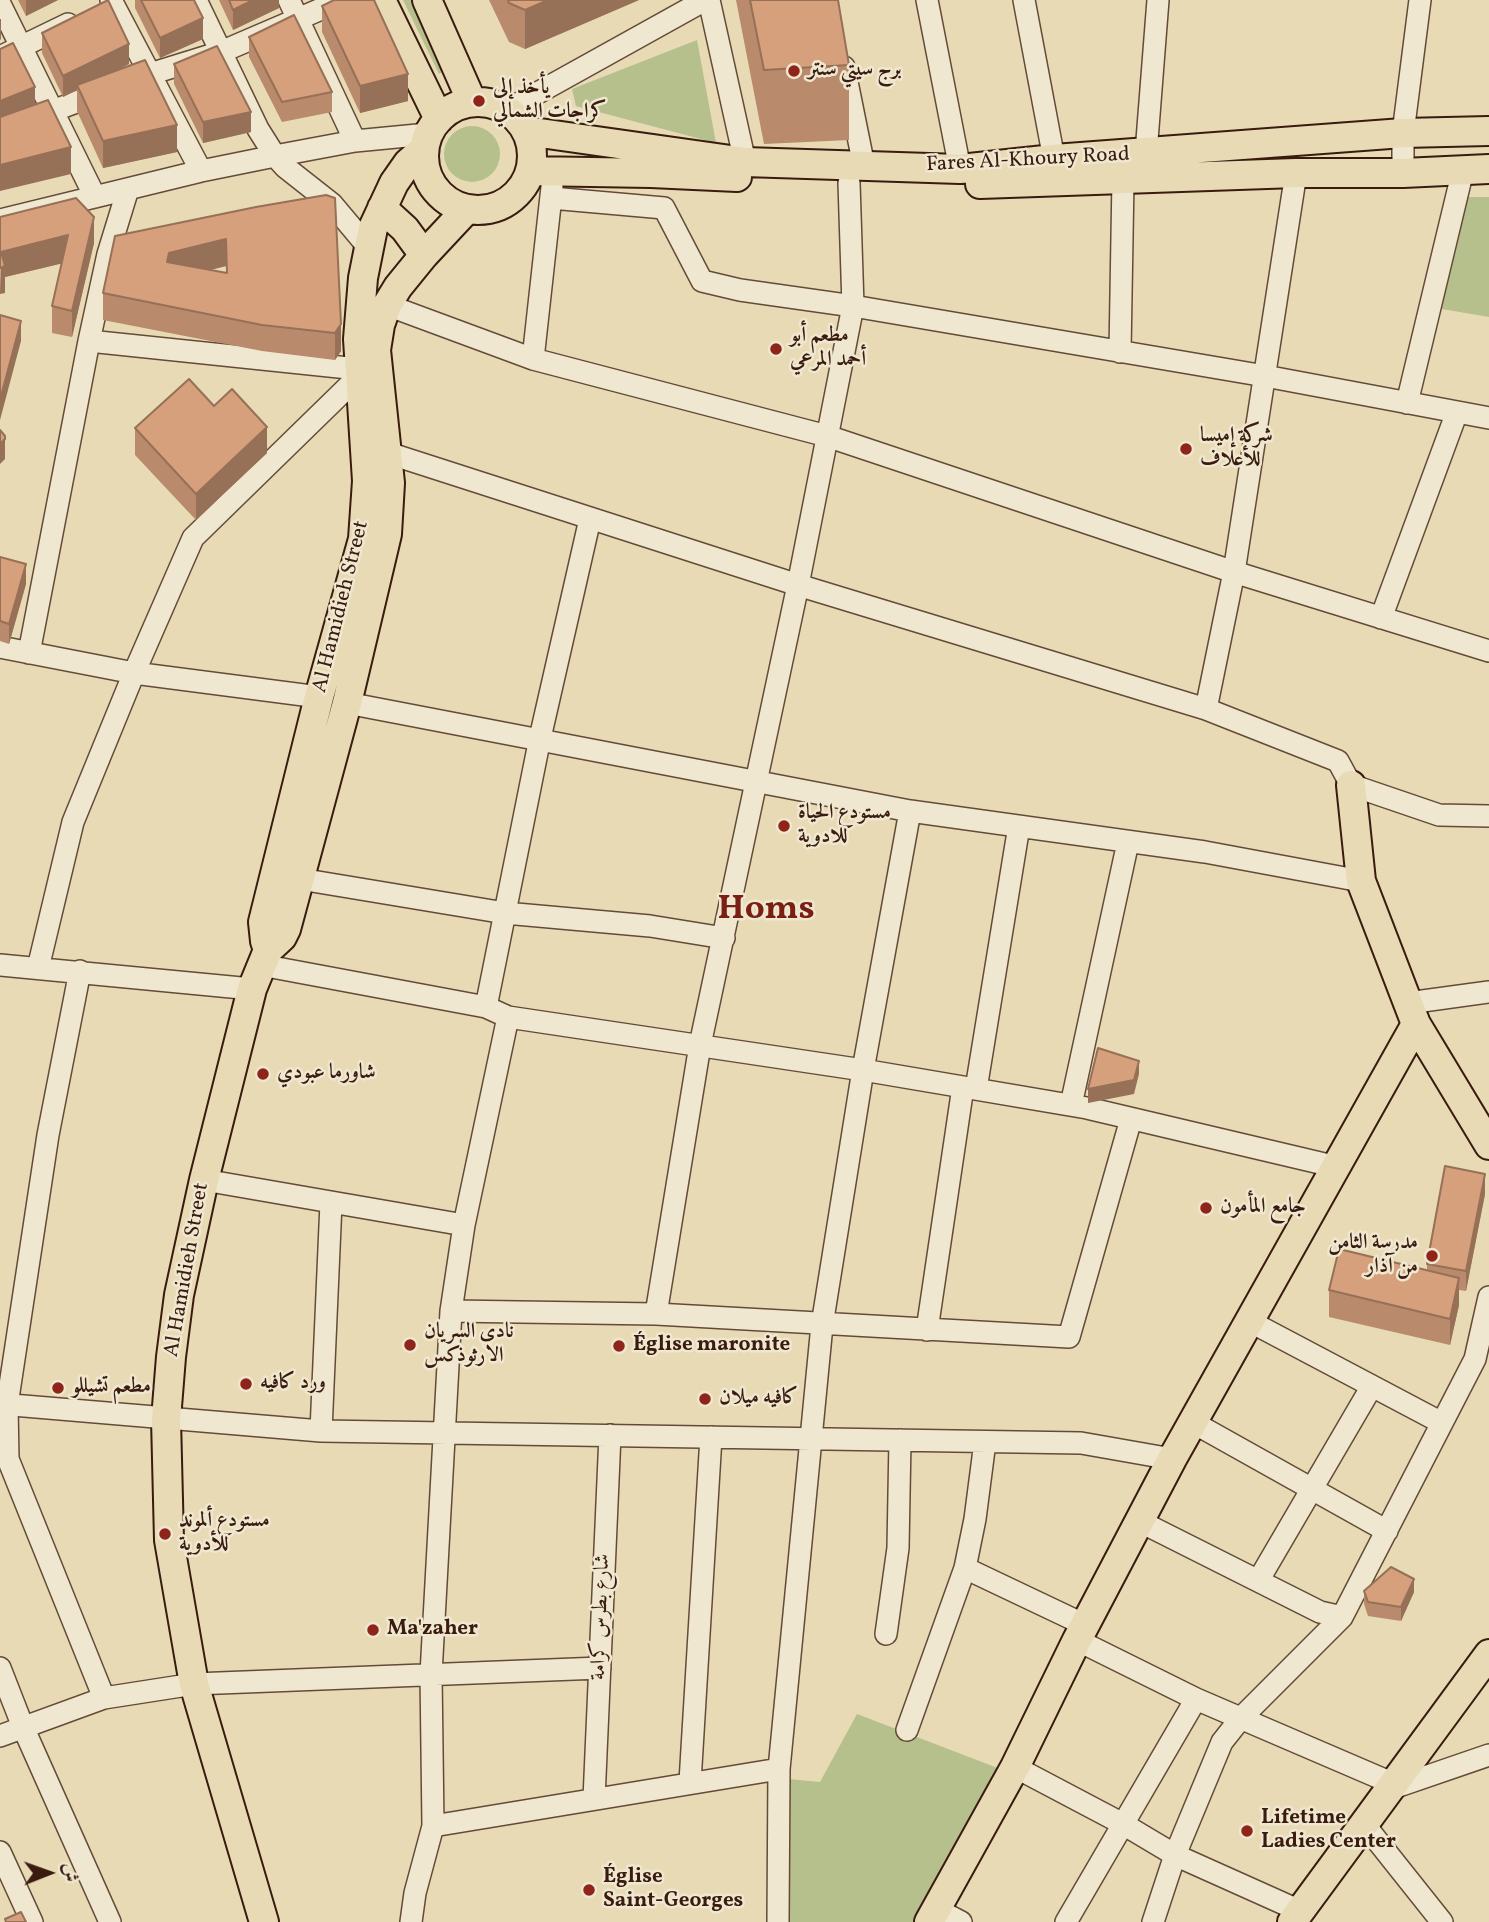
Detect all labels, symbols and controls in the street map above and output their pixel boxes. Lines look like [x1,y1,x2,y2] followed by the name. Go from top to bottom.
[808,58,901,84] place label: برج سيتي سنتر
[786,63,802,79] marker: برج سيتي سنتر
[493,76,606,126] place label: يأخذ إلى كراجات الشمالي
[471,93,487,109] marker: يأخذ إلى كراجات الشمالي
[926,143,1130,179] street label: Fares Al-Khoury Road
[790,324,866,374] place label: مطعم أبو أحمد المرعي
[768,341,784,357] marker: مطعم أبو أحمد المرعي
[1200,424,1273,474] place label: شركة إميسا للأعلاف
[1178,441,1194,457] marker: شركة إميسا للأعلاف
[308,518,376,696] street label: Al Hamidieh Street
[798,801,891,851] place label: مستودع الحياة للادوية
[776,818,792,834] marker: مستودع الحياة للادوية
[717,891,815,933] district label: Homs
[277,1061,376,1087] place label: شاورما عبودي
[255,1066,271,1082] marker: شاورما عبودي
[160,1181,216,1359] street label: Al Hamidieh Street
[1220,1195,1306,1221] place label: جامع المأمون
[1198,1200,1214,1216] marker: جامع المأمون
[1328,1231,1418,1281] place label: مدرسة الثامن من آذار
[1424,1248,1440,1264] marker: مدرسة الثامن من آذار
[424,1320,514,1370] place label: نادي السريان الارثوذكس
[633,1333,790,1359] place label: Église maronite
[402,1337,418,1353] marker: نادي السريان الارثوذكس
[611,1338,627,1354] marker: Église maronite
[260,1371,326,1397] place label: ورد كافيه
[72,1375,151,1401] place label: مطعم تشيللو
[238,1376,254,1392] marker: ورد كافيه
[50,1380,66,1396] marker: مطعم تشيللو
[719,1386,799,1412] place label: كافيه ميلان
[697,1391,713,1407] marker: كافيه ميلان
[179,1509,270,1559] place label: مستودع ألموند للأدوية
[157,1526,173,1542] marker: مستودع ألموند للأدوية
[587,1553,617,1681] street label: شارع بطرس كرامة
[387,1617,478,1643] place label: Ma'zaher
[365,1622,381,1638] marker: Ma'zaher
[1261,1806,1396,1856] place label: Lifetime Ladies Center
[1239,1823,1255,1839] marker: Lifetime Ladies Center
[14,1838,84,1908] north arrow
[57,1863,83,1882] text: ش
[603,1865,743,1915] place label: Église Saint-Georges
[581,1882,597,1898] marker: Église Saint-Georges

